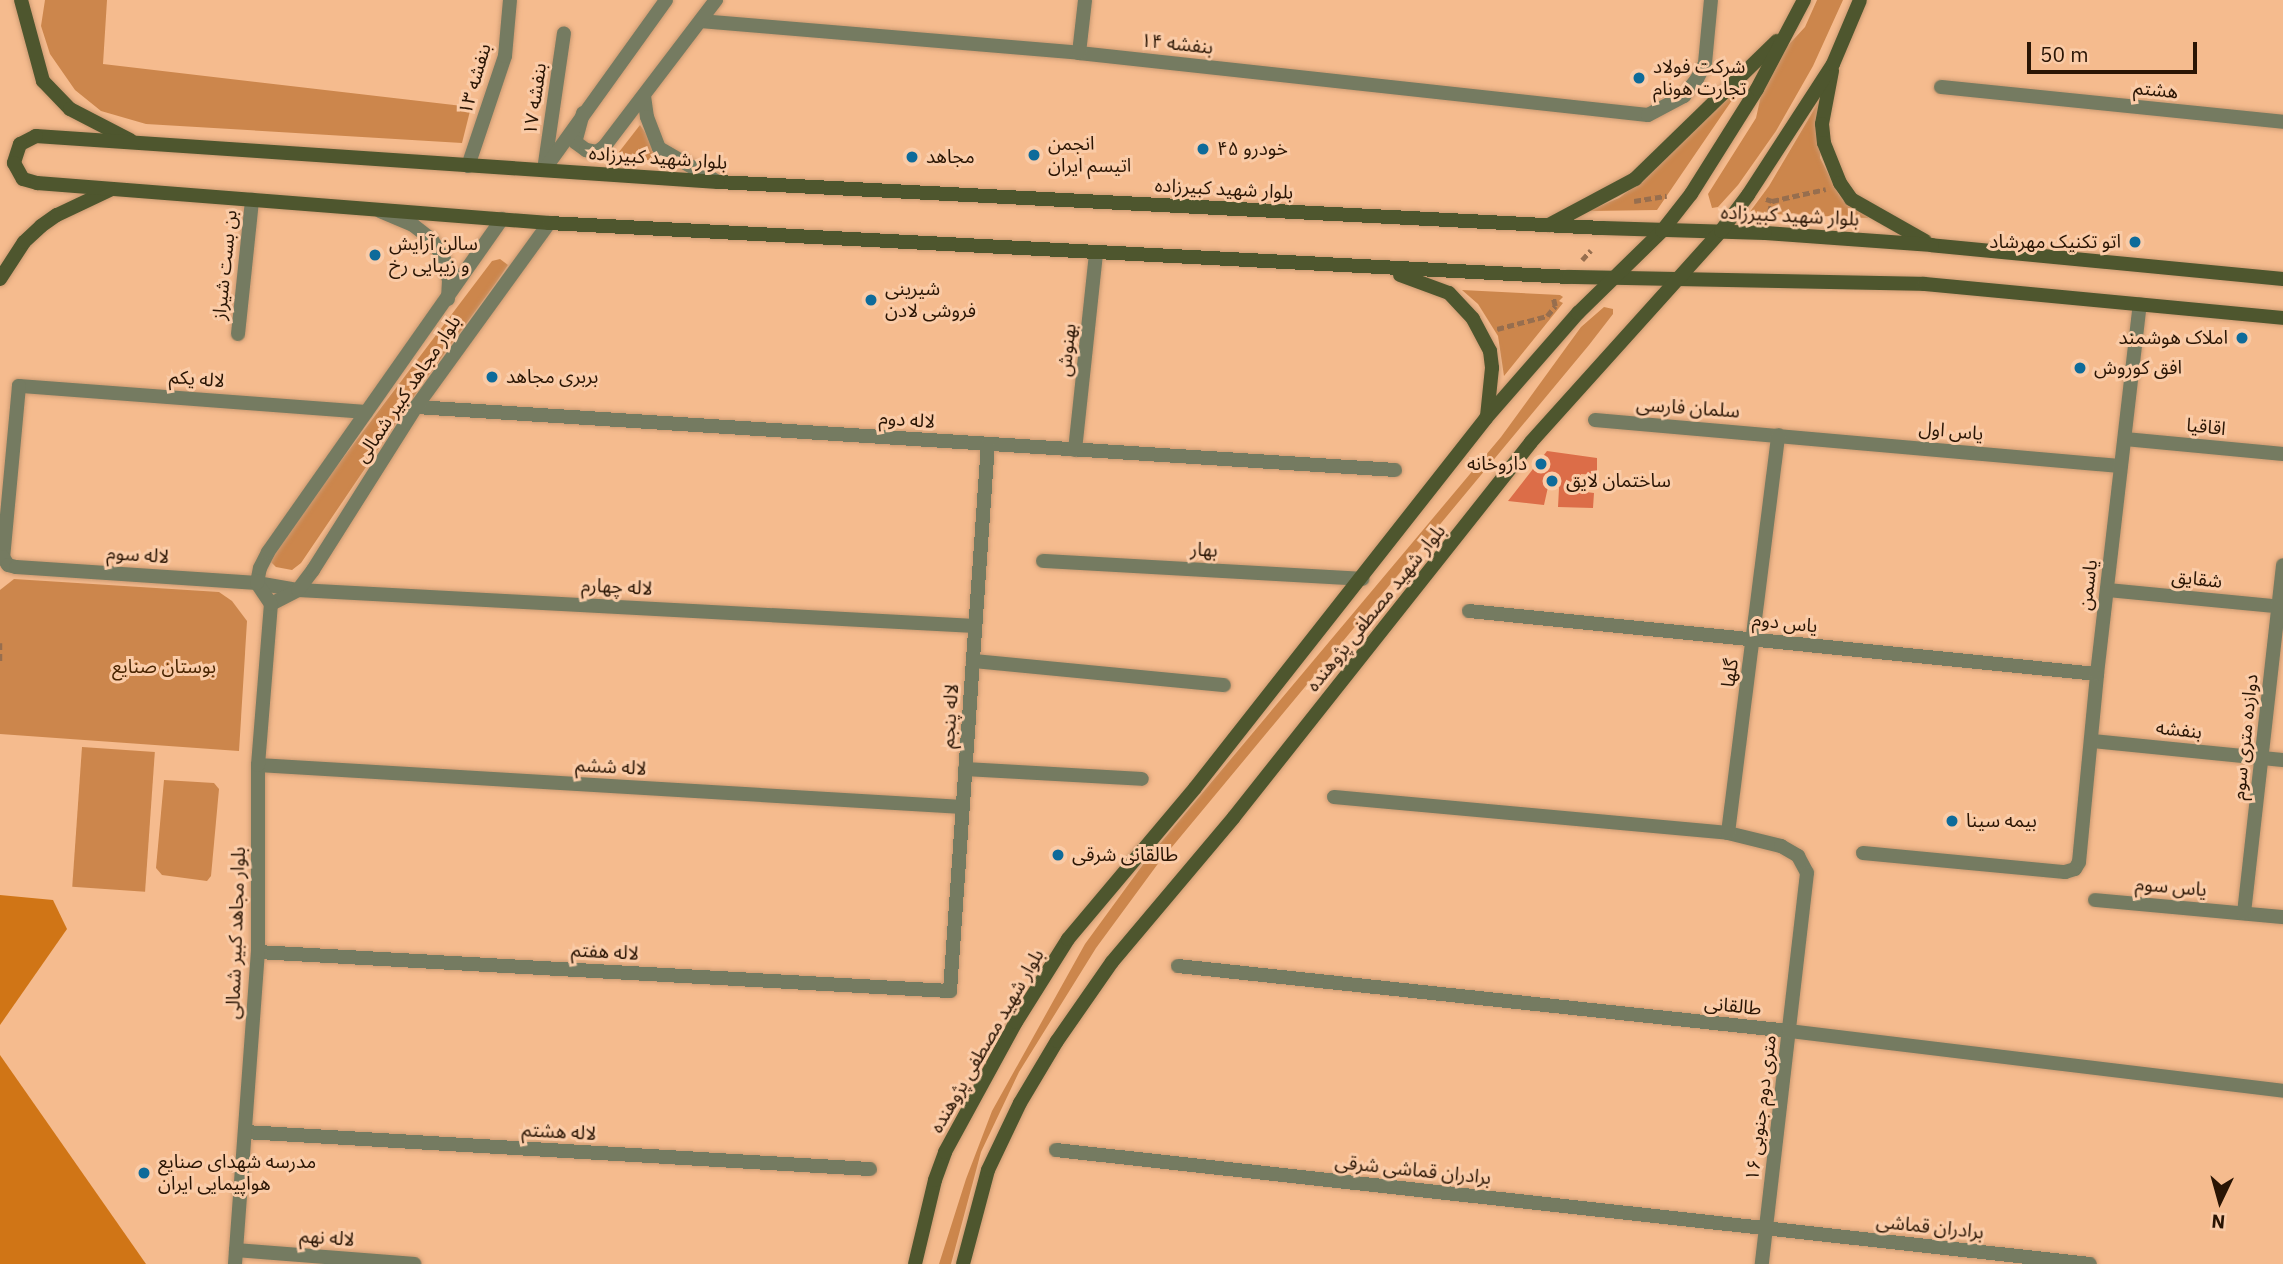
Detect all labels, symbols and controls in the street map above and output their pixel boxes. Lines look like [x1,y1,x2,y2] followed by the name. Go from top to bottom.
[2031,28,2201,72] scale bar
[1140,29,1214,59] street label: بنفشه ۱۴
[2040,40,2089,68] text: 50 m
[454,41,496,117] street label: بنفشه ۱۳
[1653,56,1746,100] place label: شرکت فولاد تجارت هونام
[519,61,551,137] street label: بنفشه ۱۷
[1631,70,1647,86] marker: شرکت فولاد تجارت هونام
[2133,76,2179,104] street label: هشتم
[1048,133,1131,177] place label: انجمن اتیسم ایران
[1217,138,1288,160] place label: خودرو ۴۵
[1195,141,1211,157] marker: خودرو ۴۵
[588,142,728,174] street label: بلوار شهید کبیرزاده
[926,146,975,168] place label: مجاهد
[1026,147,1042,163] marker: انجمن اتیسم ایران
[904,149,920,165] marker: مجاهد
[1154,174,1294,204] street label: بلوار شهید کبیرزاده
[1720,201,1860,231] street label: بلوار شهید کبیرزاده
[208,209,242,321] street label: بن بست شیراز
[1989,231,2121,253] place label: اتو تکنیک مهرشاد
[389,233,478,277] place label: سالن آرایش و زیبایی رخ
[2127,234,2143,250] marker: اتو تکنیک مهرشاد
[367,247,383,263] marker: سالن آرایش و زیبایی رخ
[885,278,976,322] place label: شیرینی فروشی لادن
[863,292,879,308] marker: شیرینی فروشی لادن
[350,311,466,467] street label: بلوار مجاهد کبیر شمالی
[1053,322,1081,378] street label: بهنوش
[2119,327,2228,349] place label: املاک هوشمند
[2234,330,2250,346] marker: املاک هوشمند
[2094,357,2182,379] place label: افق کوروش
[2072,360,2088,376] marker: افق کوروش
[168,365,226,393] street label: لاله یکم
[506,366,598,388] place label: بربری مجاهد
[484,369,500,385] marker: بربری مجاهد
[1635,393,1741,423] street label: سلمان فارسی
[878,407,936,433] street label: لاله دوم
[2185,414,2227,440] street label: اقاقیا
[1918,417,1984,445] street label: یاس اول
[1467,453,1527,475] place label: داروخانه
[1533,456,1549,472] marker: داروخانه
[1566,470,1671,492] place label: ساختمان لایق
[1544,473,1560,489] marker: ساختمان لایق
[1302,520,1450,696] street label: بلوار شهید مصطفی پژوهنده
[1190,538,1218,562] street label: بهار
[106,541,170,569] street label: لاله سوم
[2074,558,2102,612] street label: یاسمن
[2171,565,2223,593] street label: شقایق
[581,574,653,600] street label: لاله چهارم
[1751,608,1819,638] street label: یاس دوم
[112,656,216,678] park label: بوستان صنایع
[1717,657,1743,689] street label: گلها
[2227,673,2263,801] street label: دوازده متری سوم
[936,683,964,749] street label: لاله پنجم
[2155,716,2203,744] street label: بنفشه
[575,754,647,780] street label: لاله ششم
[1966,810,2037,832] place label: بیمه سینا
[1944,813,1960,829] marker: بیمه سینا
[1072,844,1178,866] place label: طالقانی شرقی
[222,846,250,1020] street label: بلوار مجاهد کبیر شمالی
[1050,847,1066,863] marker: طالقانی شرقی
[2134,873,2208,901] street label: یاس سوم
[571,939,639,965] street label: لاله هفتم
[925,945,1049,1137] street label: بلوار شهید مصطفی پژوهنده
[1703,992,1763,1020] street label: طالقانی
[1741,1034,1781,1182] street label: ۱۶ متری دوم جنوبی
[521,1119,597,1145] street label: لاله هشتم
[1334,1150,1492,1190] street label: برادران قماشی شرقی
[158,1151,316,1195] place label: مدرسه شهدای صنایع هواپیمایی ایران
[136,1165,152,1181] marker: مدرسه شهدای صنایع هواپیمایی ایران
[2185,1166,2255,1236] north arrow
[2210,1209,2226,1234] text: N
[1875,1210,1985,1244] street label: برادران قماشی
[299,1225,355,1251] street label: لاله نهم

